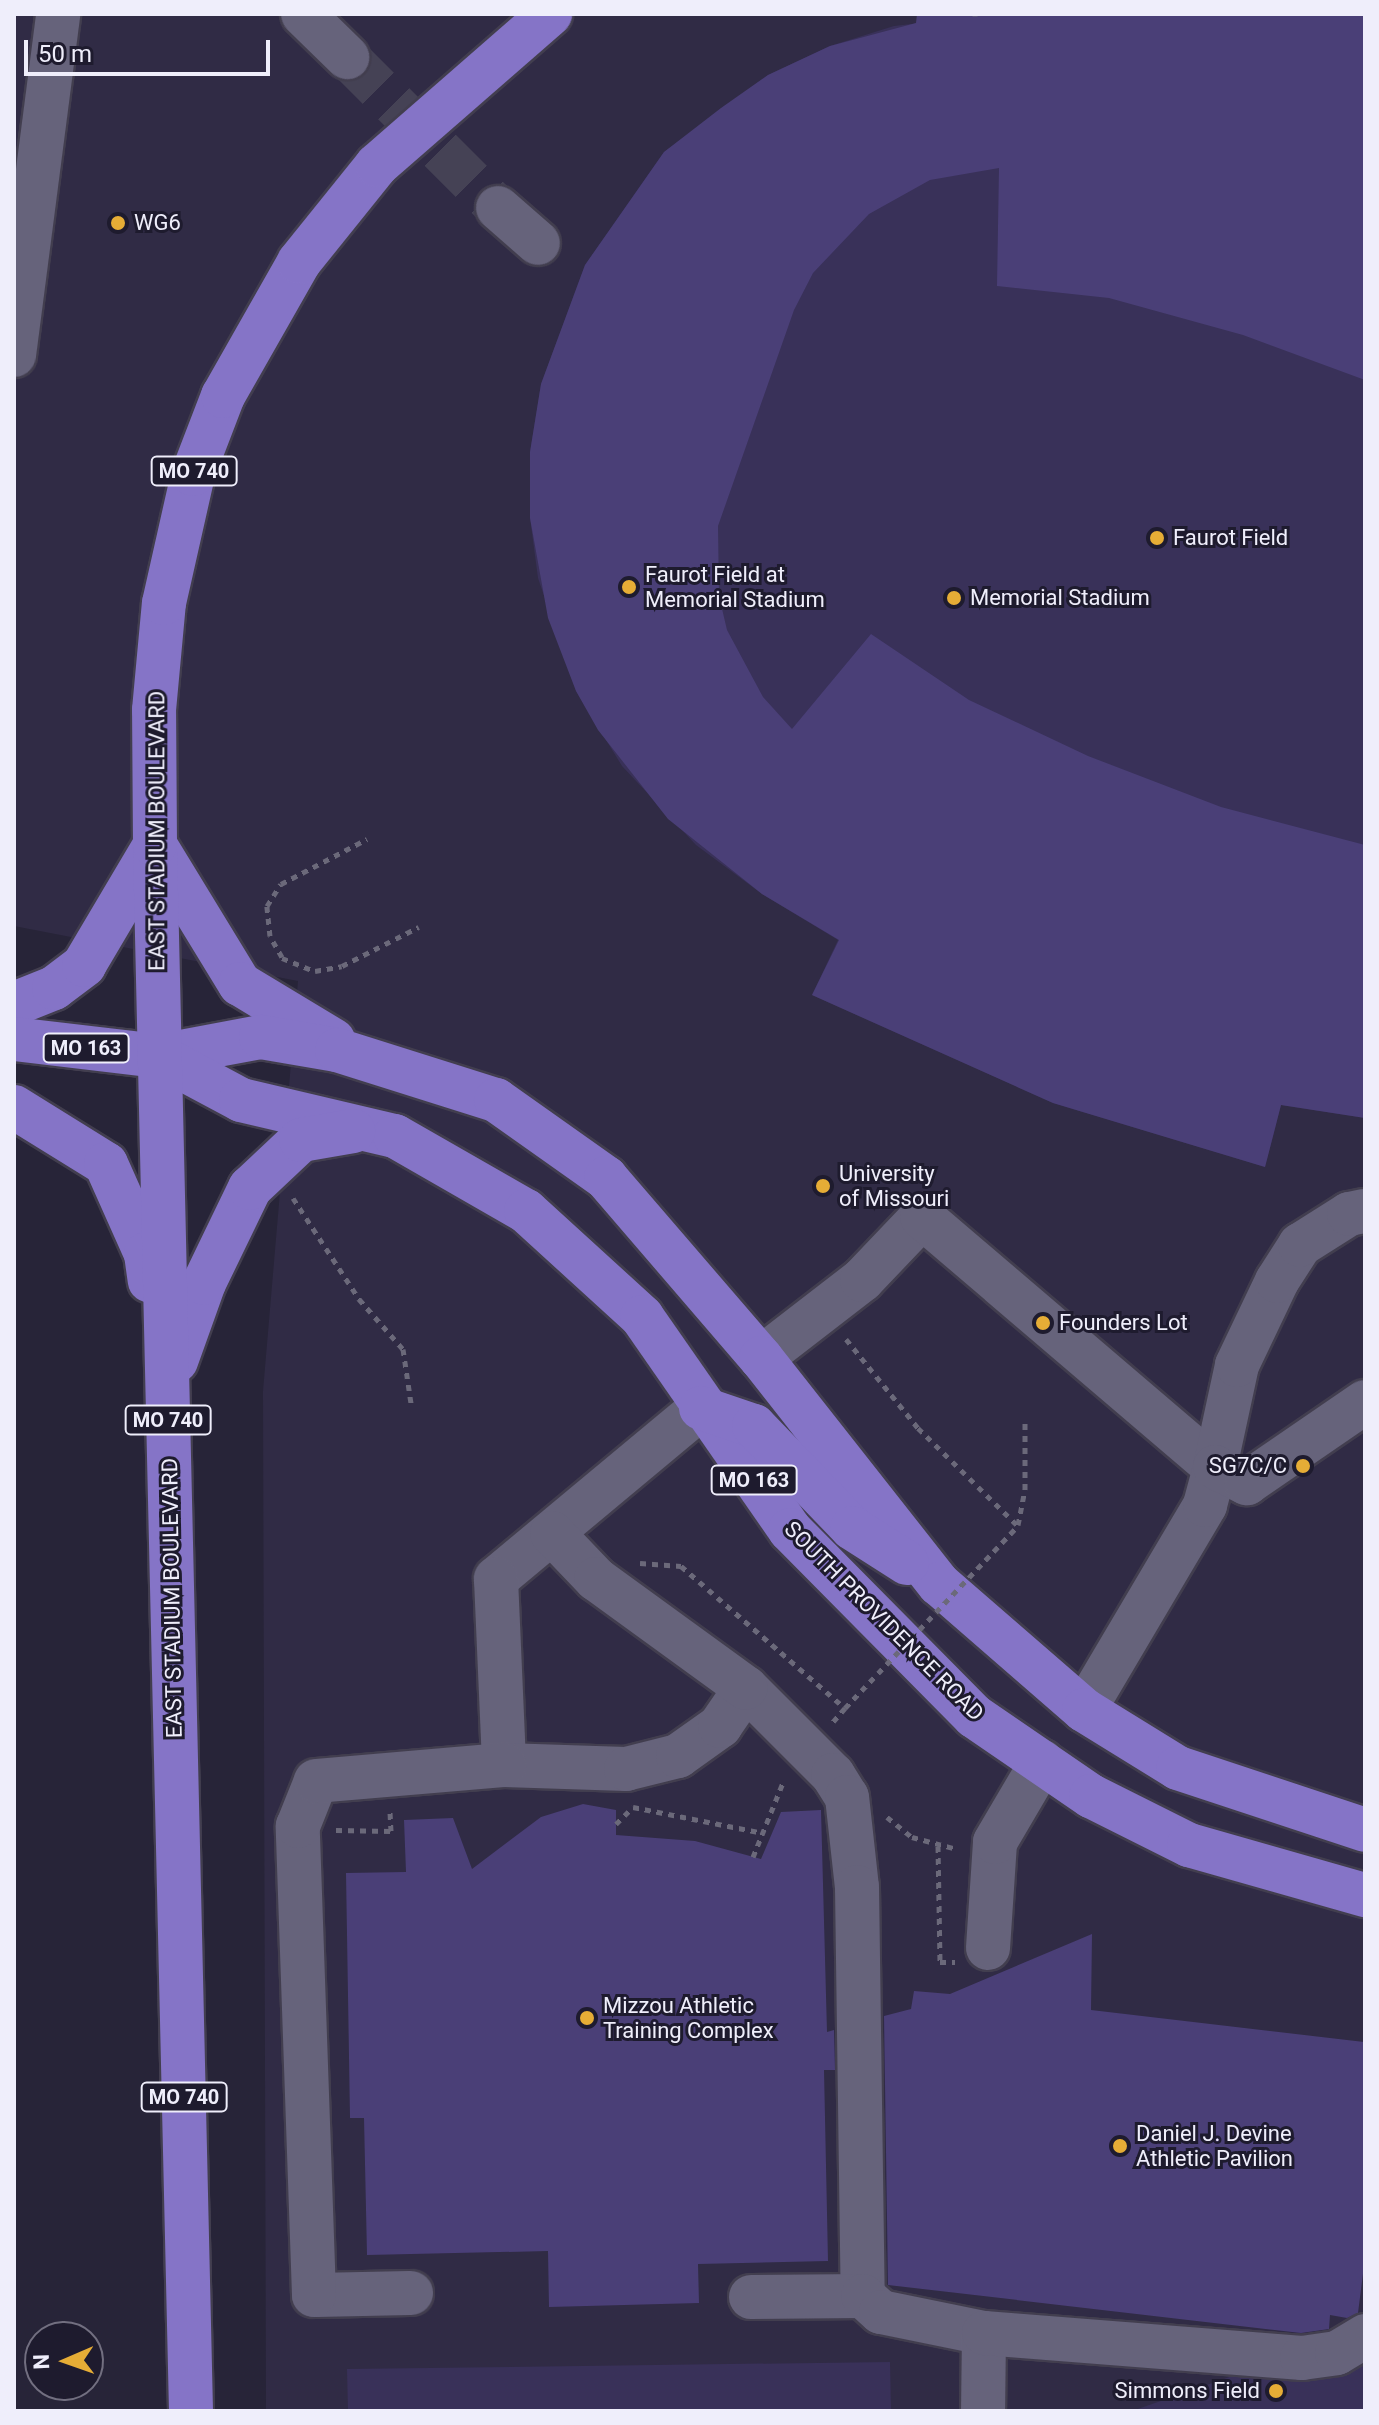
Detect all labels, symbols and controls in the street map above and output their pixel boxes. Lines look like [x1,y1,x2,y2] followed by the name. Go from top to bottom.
[28,24,274,74] scale bar
[38,40,92,68] text: 50 m
[134,210,181,236] place label: WG6
[109,214,127,232] marker: WG6
[150,455,238,487] road number: MO 740
[1173,525,1288,551] place label: Faurot Field
[1148,529,1166,547] marker: Faurot Field
[645,561,825,612] place label: Faurot Field at Memorial Stadium
[620,578,638,596] marker: Faurot Field at Memorial Stadium
[970,585,1150,611] place label: Memorial Stadium
[945,589,963,607] marker: Memorial Stadium
[144,691,170,971] street label: EAST STADIUM BOULEVARD
[42,1032,130,1064] road number: MO 163
[839,1160,949,1212] place label: University of Missouri
[814,1177,832,1195] marker: University of Missouri
[1059,1310,1188,1336] place label: Founders Lot
[1034,1314,1052,1332] marker: Founders Lot
[124,1404,212,1436] road number: MO 740
[1209,1453,1287,1479] place label: SG7C/C
[1294,1457,1312,1475] marker: SG7C/C
[156,1458,188,1738] street label: EAST STADIUM BOULEVARD
[710,1464,798,1496] road number: MO 163
[779,1516,989,1726] street label: SOUTH PROVIDENCE ROAD
[603,1992,774,2044] place label: Mizzou Athletic Training Complex
[578,2009,596,2027] marker: Mizzou Athletic Training Complex
[140,2081,228,2113] road number: MO 740
[1136,2120,1293,2172] place label: Daniel J. Devine Athletic Pavilion
[1111,2137,1129,2155] marker: Daniel J. Devine Athletic Pavilion
[24,2321,104,2401] north arrow
[29,2354,54,2370] text: N
[1115,2378,1260,2404] place label: Simmons Field
[1267,2382,1285,2400] marker: Simmons Field

